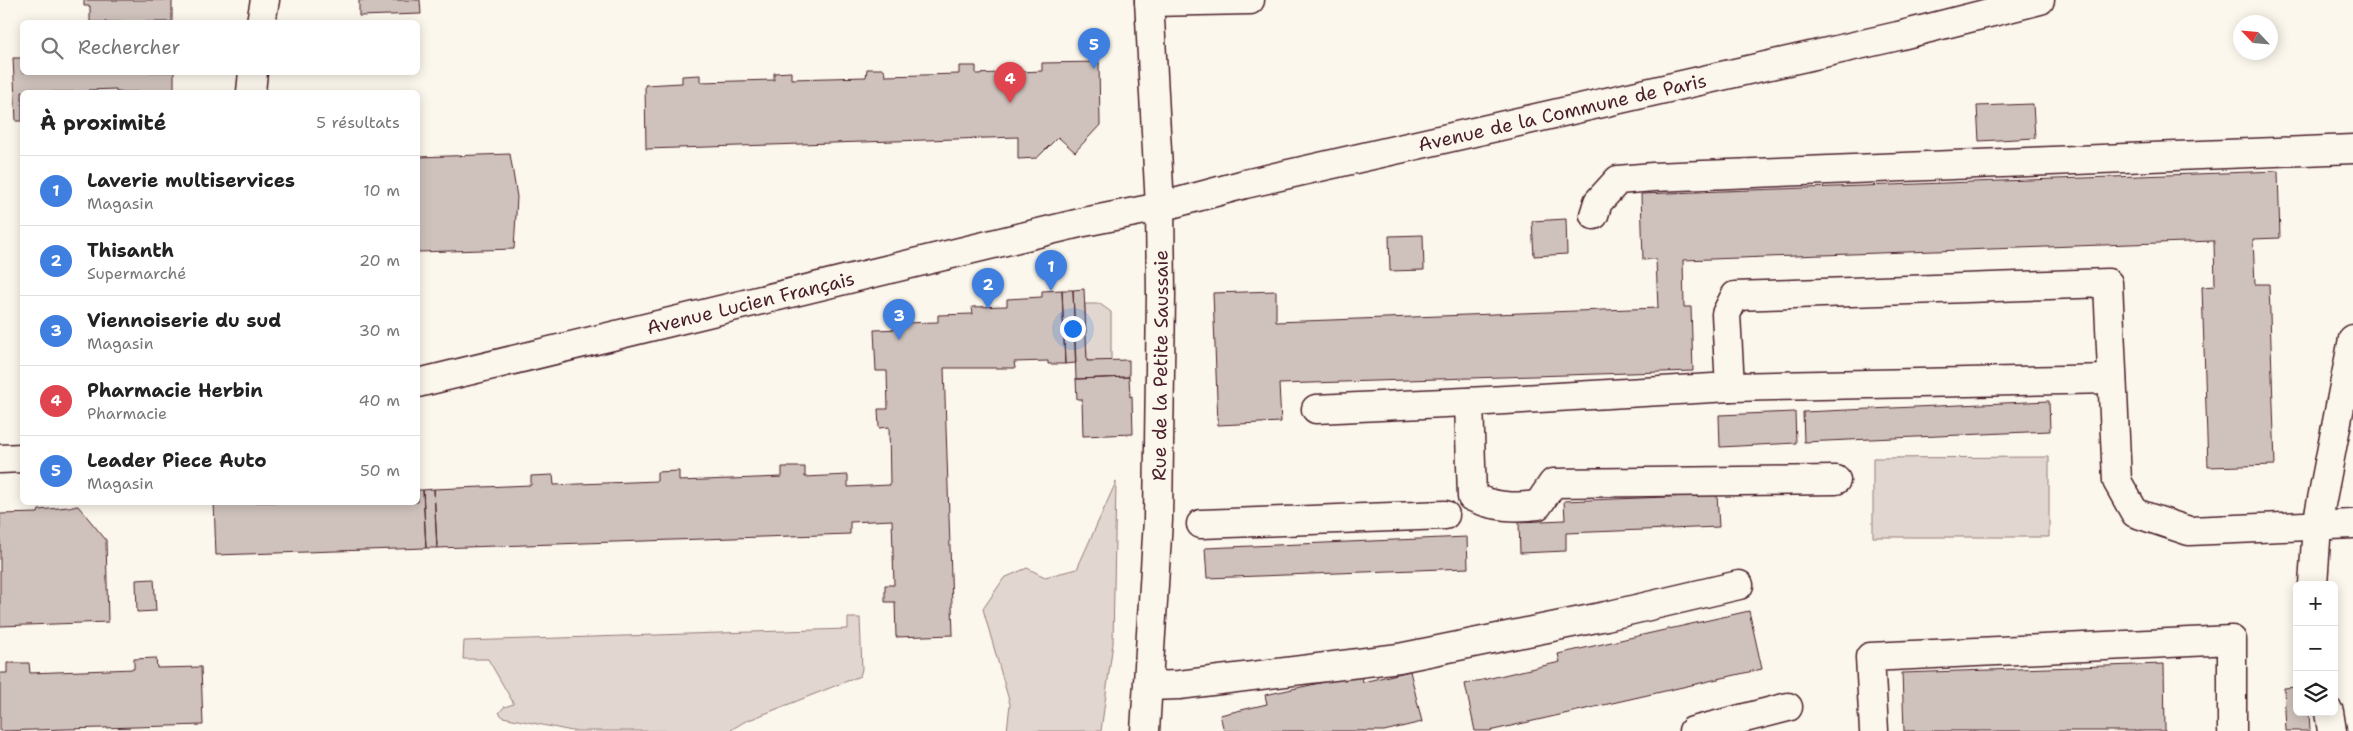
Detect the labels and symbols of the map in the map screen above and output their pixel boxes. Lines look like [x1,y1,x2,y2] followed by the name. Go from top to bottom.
[2233,15,2278,60] north arrow
[1078,28,1110,69] pin: 5
[994,62,1026,103] pin: 4
[1416,67,1709,157] street label: Avenue de la Commune de Paris
[1035,250,1067,291] pin: 1
[1146,250,1174,481] street label: Rue de la Petite Saussaie
[644,265,857,340] street label: Avenue Lucien Français
[972,268,1004,309] pin: 2
[883,299,915,340] pin: 3
[1060,316,1086,342] your location

